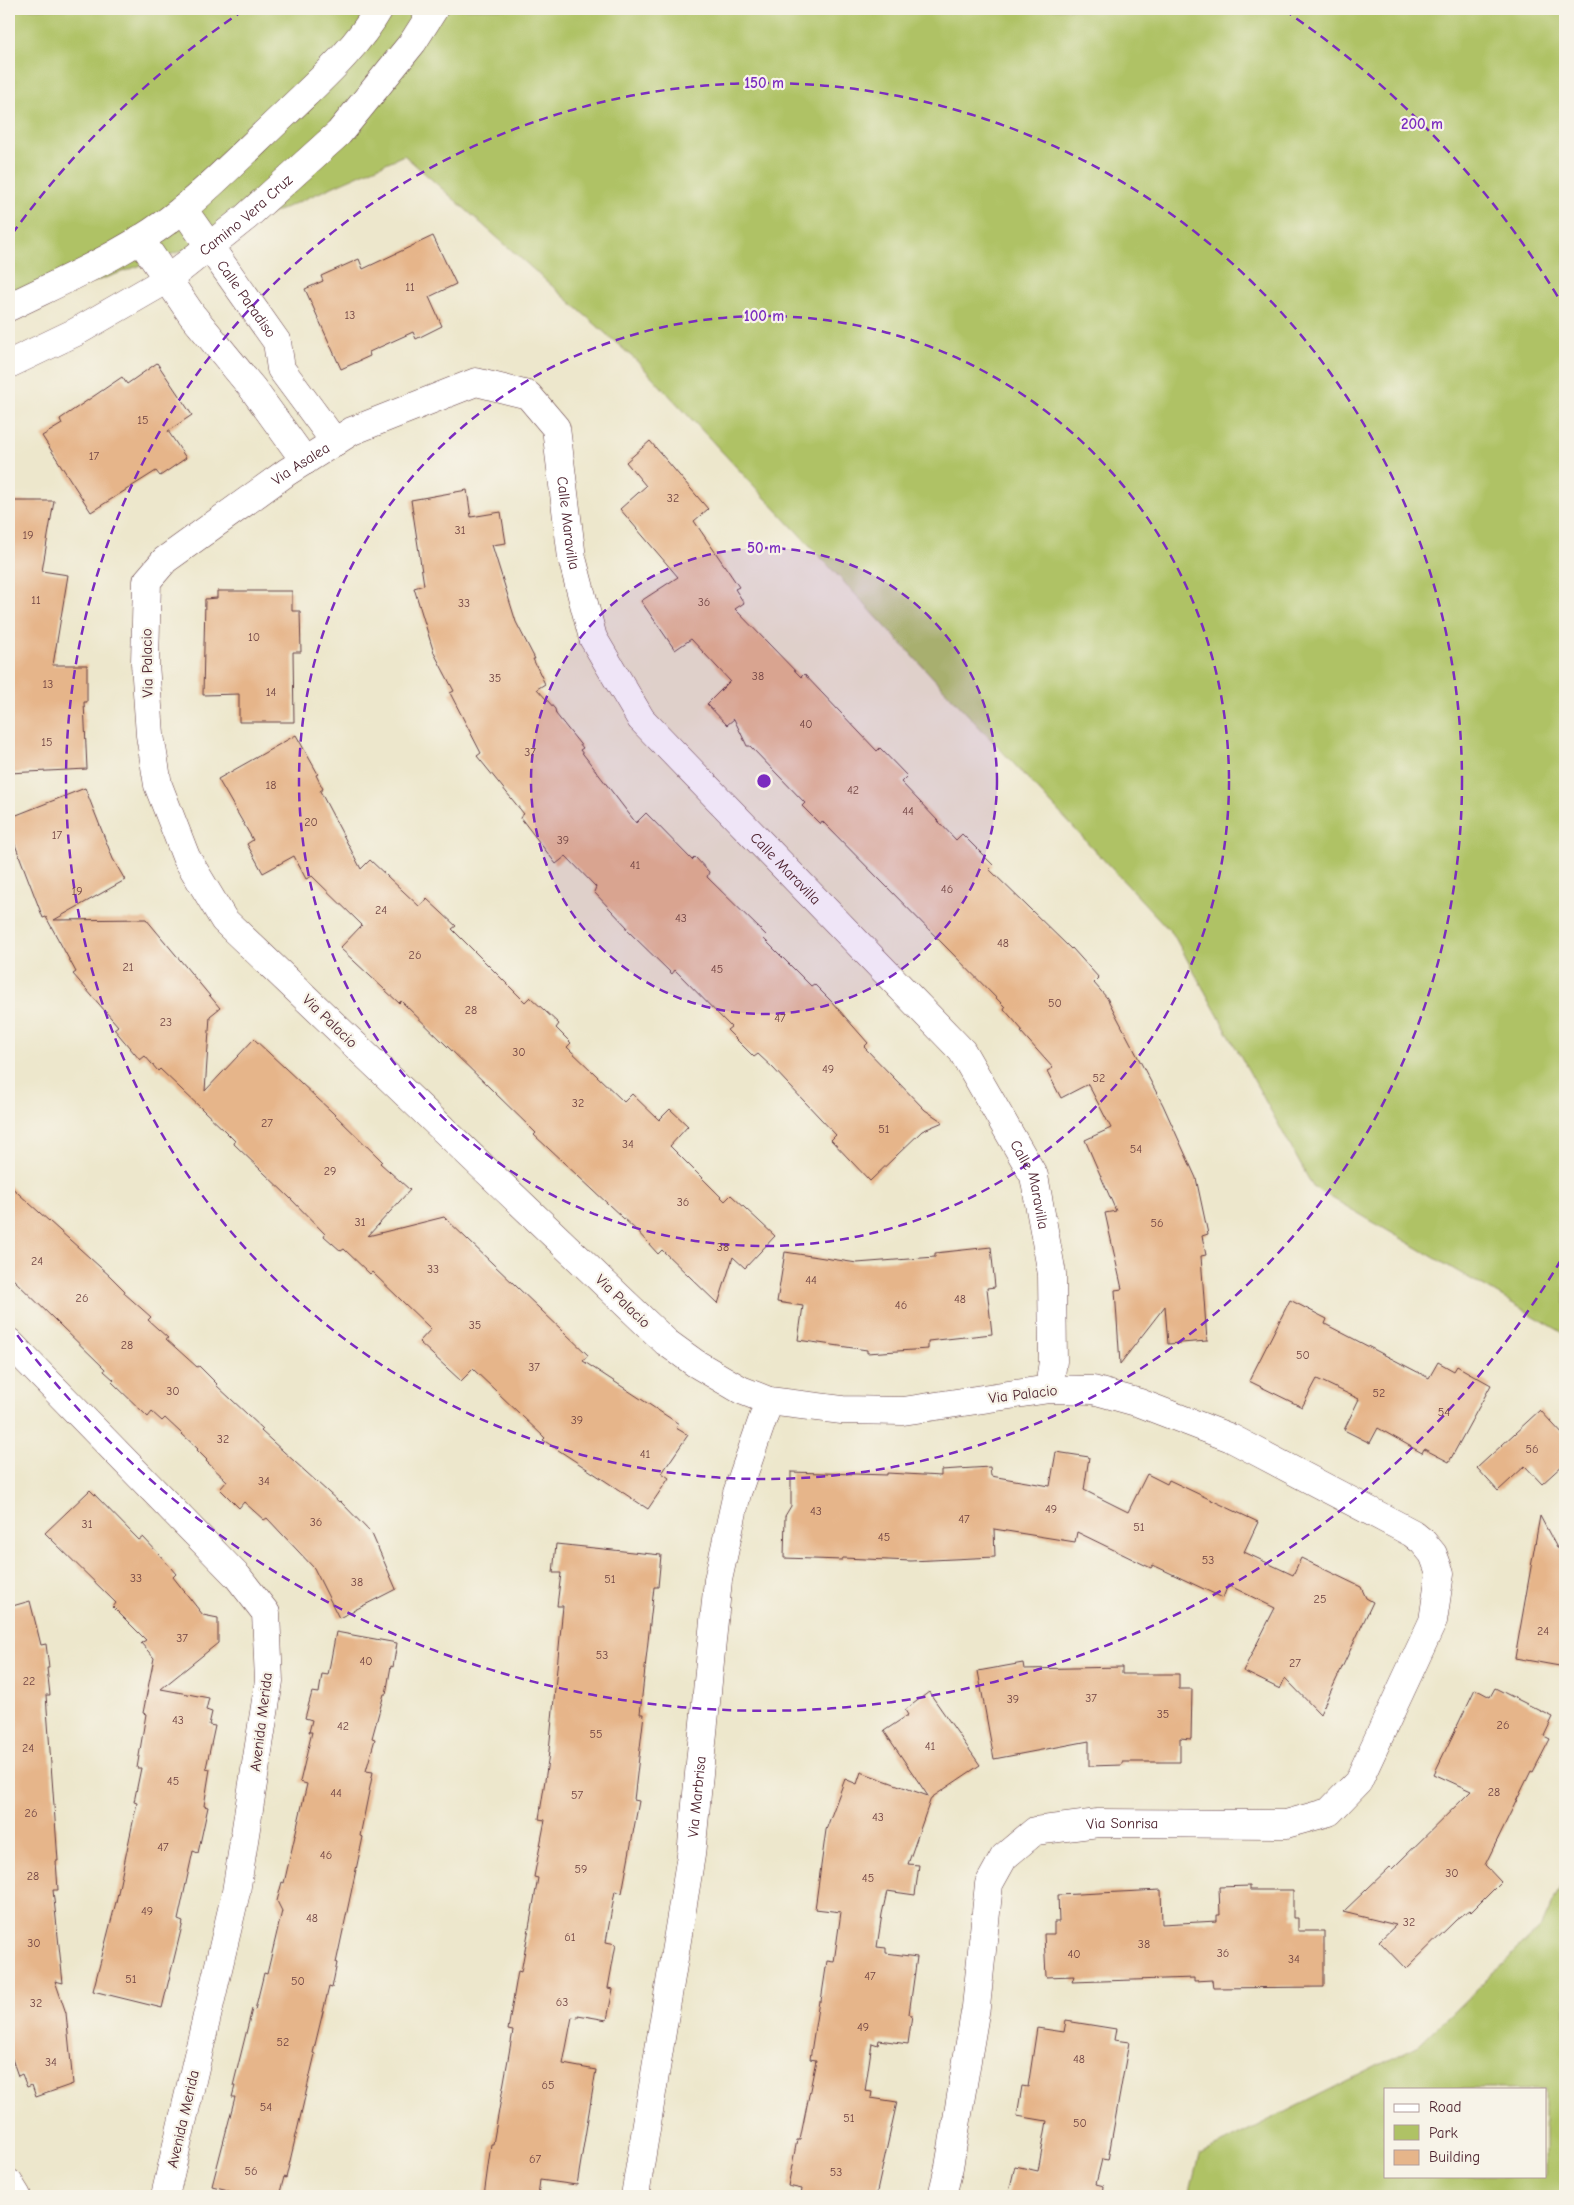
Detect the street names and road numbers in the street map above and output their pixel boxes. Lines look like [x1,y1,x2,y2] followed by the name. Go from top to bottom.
[196,170,296,260] street label: Camino Vera Cruz
[213,257,280,341] street label: Calle Paradiso
[268,438,333,489] street label: Via Asalea
[553,475,584,572] street label: Calle Maravilla
[137,628,157,698] street label: Via Palacio
[746,828,825,908] street label: Calle Maravilla
[299,990,361,1052] street label: Via Palacio
[1006,1137,1053,1231] street label: Calle Maravilla
[592,1270,654,1332] street label: Via Palacio
[988,1381,1059,1407] street label: Via Palacio
[246,1671,276,1773] street label: Avenida Merida
[684,1755,710,1838] street label: Via Marbrisa
[1085,1814,1158,1833] street label: Via Sonrisa
[163,2068,203,2170] street label: Avenida Merida

